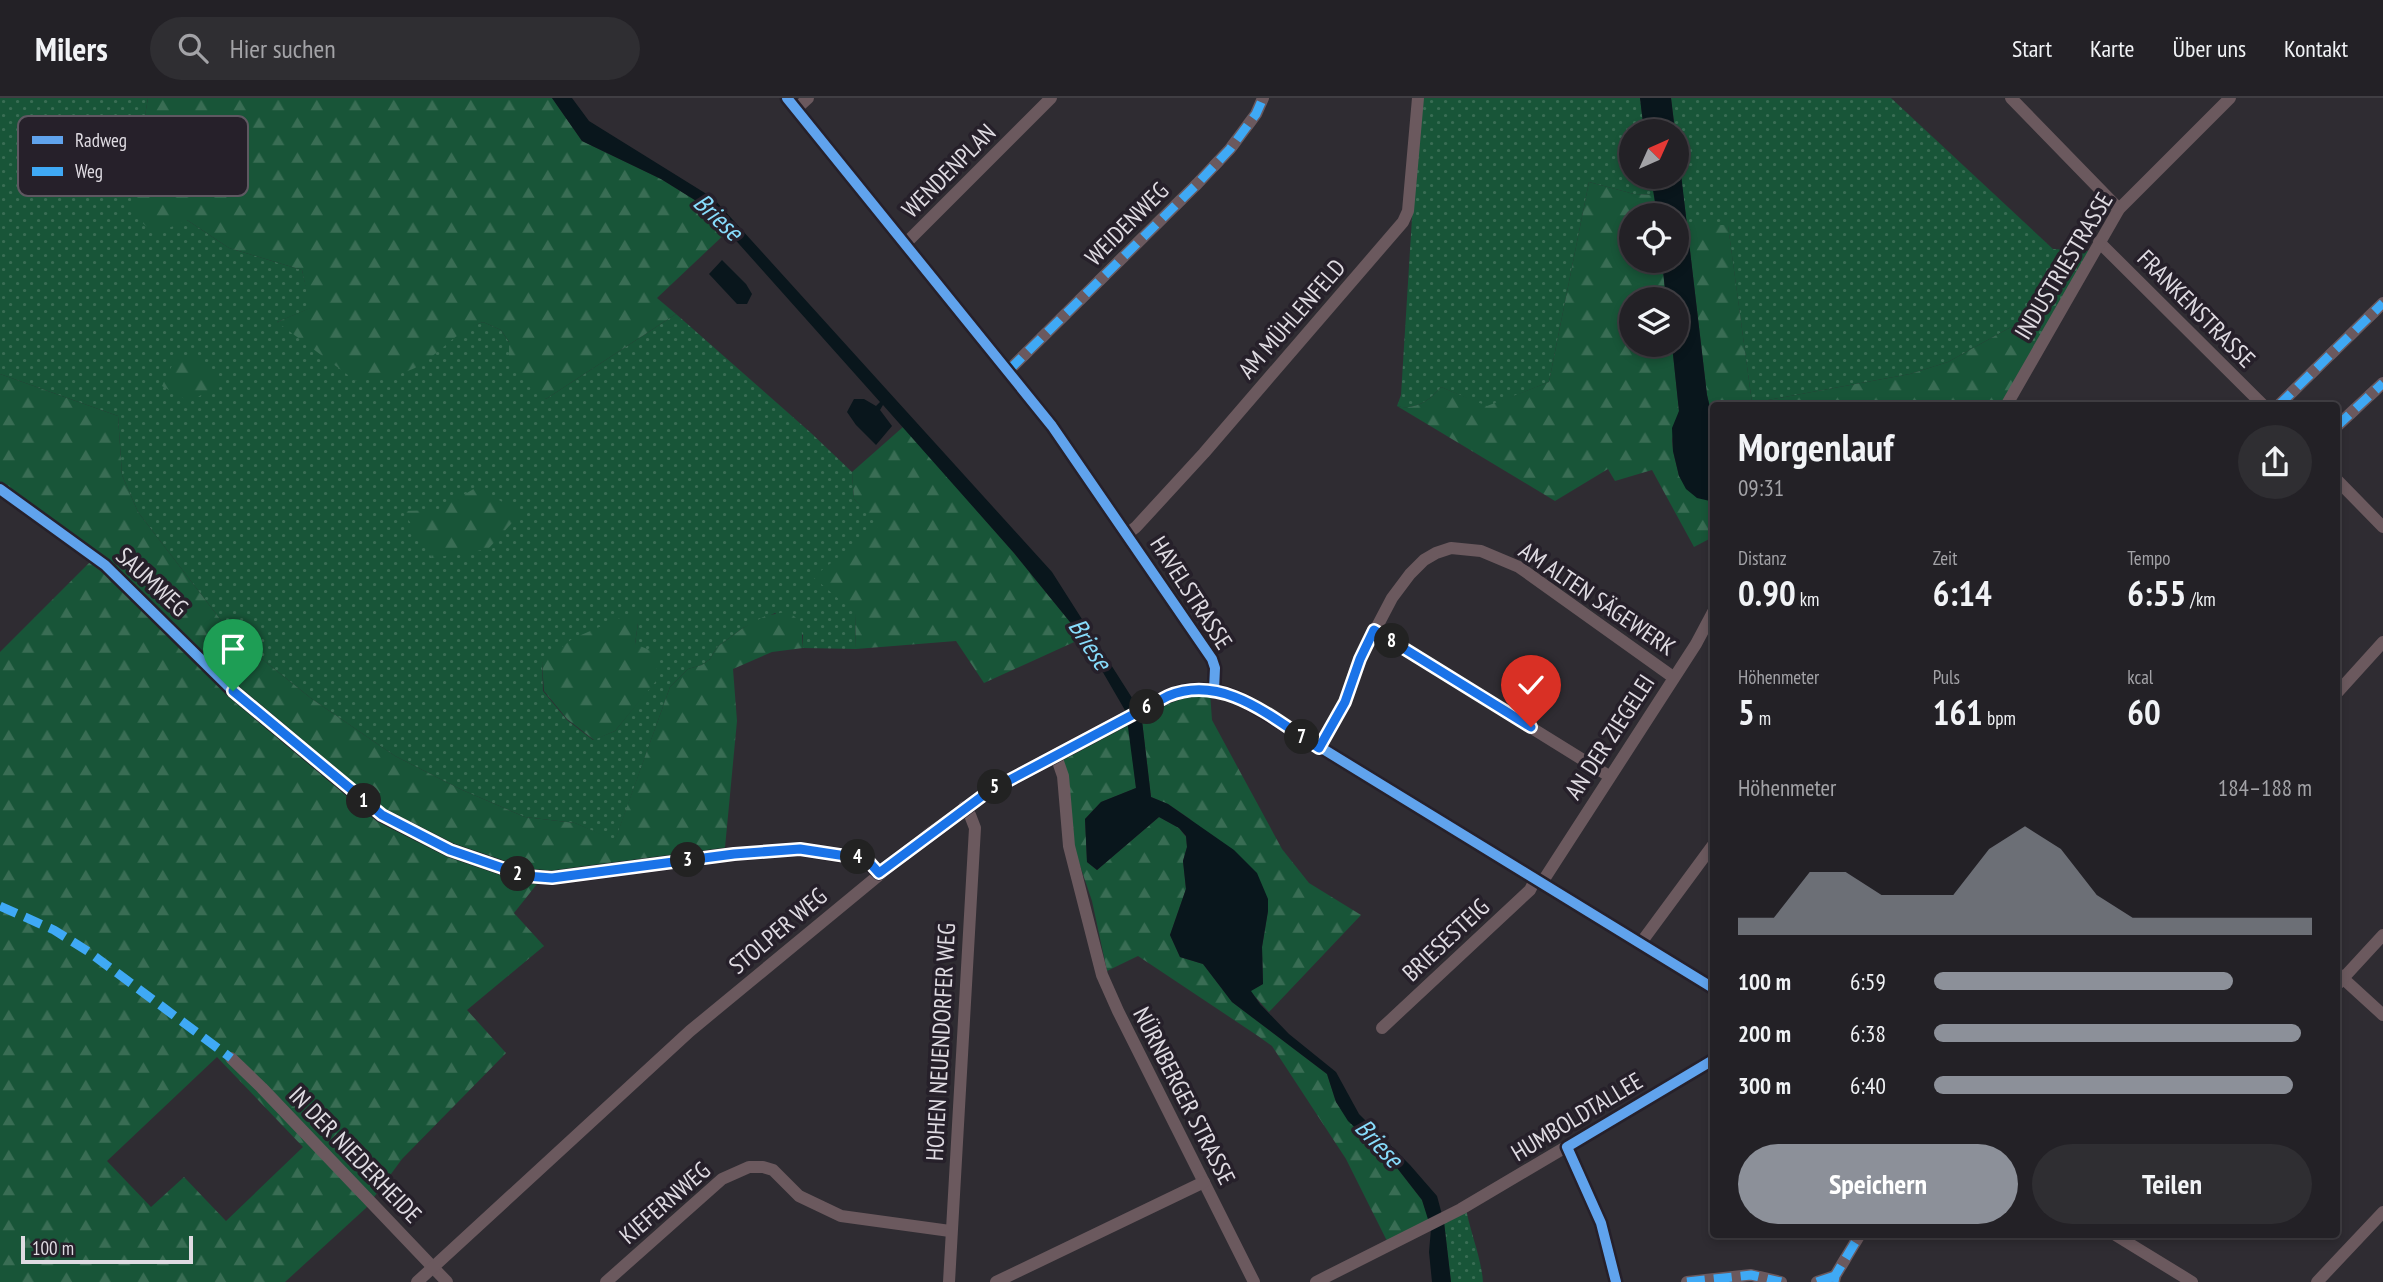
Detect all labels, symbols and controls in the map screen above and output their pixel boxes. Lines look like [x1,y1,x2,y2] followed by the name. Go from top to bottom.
[150,17,640,80] search box
[35,27,108,70] text: Milers
[174,29,212,67] icon: search
[230,32,336,65] text: Hier suchen
[2012,33,2052,64] text: Start
[2090,33,2135,64] text: Karte
[2173,33,2246,64] text: Über uns
[2284,33,2348,64] text: Kontakt
[18,116,248,196] legend
[895,117,1002,224] street label: WENDENPLAN
[1619,119,1689,189] north arrow
[1619,119,1689,357] map controls
[75,128,127,152] text: Radweg
[75,159,103,183] text: Weg
[1078,175,1175,272] street label: WEIDENWEG
[687,186,751,249] water label: Briese
[2007,187,2120,345] street label: INDUSTRIESTRASSE
[1619,203,1689,273] button: locate
[2131,243,2262,374] street label: FRANKENSTRASSE
[1231,253,1352,385] street label: AM MÜHLENFELD
[1619,287,1689,357] button: layers
[1738,422,1893,471] text: Morgenlauf
[2238,425,2312,499] button: share
[1738,473,1784,502] text: 09:31
[1143,530,1239,655] street label: HAVELSTRASSE
[1513,535,1682,662] street label: AM ALTEN SÄGEWERK
[110,540,195,623] street label: SAUMWEG
[1738,546,1787,570] text: Distanz
[1933,546,1957,570] text: Zeit
[2127,546,2171,570] text: Tempo
[1738,570,1796,616] text: 0.90
[1933,570,1992,616] text: 6:14
[2127,570,2186,616] text: 6:55
[1796,587,1819,611] text: km
[2186,587,2216,611] text: /km
[1062,612,1121,678] water label: Briese
[203,619,263,691] pin
[1374,624,1410,658] pin: 8
[1387,628,1396,652] text: 8
[214,630,252,668] icon: arrive
[1501,655,1561,727] pin
[1738,665,1819,689] text: Höhenmeter
[1933,665,1960,689] text: Puls
[2127,665,2153,689] text: kcal
[1512,666,1550,704] icon: check
[1558,668,1661,805] street label: AN DER ZIEGELEI
[1738,689,1755,735] text: 5
[1933,689,1983,735] text: 161
[2127,689,2161,735] text: 60
[1130,690,1164,724] pin: 6
[1142,694,1151,718] text: 6
[1755,706,1771,730] text: m
[1983,706,2016,730] text: bpm
[1284,720,1320,754] pin: 7
[1297,724,1306,748] text: 7
[978,770,1012,804] pin: 5
[1738,773,1836,802] text: Höhenmeter
[2218,773,2312,802] text: 184–188 m
[990,774,999,798] text: 5
[346,784,382,818] pin: 1
[359,788,368,812] text: 1
[840,840,876,874] pin: 4
[670,842,706,878] pin: 3
[853,844,862,868] text: 4
[683,847,692,871] text: 3
[500,856,536,892] pin: 2
[513,861,522,885] text: 2
[722,881,833,981] street label: STOLPER WEG
[1396,891,1496,988] street label: BRIESESTEIG
[919,922,962,1162] street label: HOHEN NEUENDORFER WEG
[1738,967,1791,996] text: 100 m
[1850,967,1886,996] text: 6:59
[1126,1002,1243,1190] street label: NÜRNBERGER STRASSE
[1738,1019,1791,1048] text: 200 m
[1850,1019,1886,1048] text: 6:38
[1505,1065,1648,1168] street label: HUMBOLDTALLEE
[1738,1071,1791,1100] text: 300 m
[1850,1071,1886,1100] text: 6:40
[282,1080,428,1229] street label: IN DER NIEDERHEIDE
[1348,1111,1412,1176] water label: Briese
[1738,1144,2018,1224] button: Speichern
[2032,1144,2312,1224] button: Teilen
[613,1155,717,1251] street label: KIEFERNWEG
[21,1233,192,1265] scale bar
[32,1236,74,1260] text: 100 m

